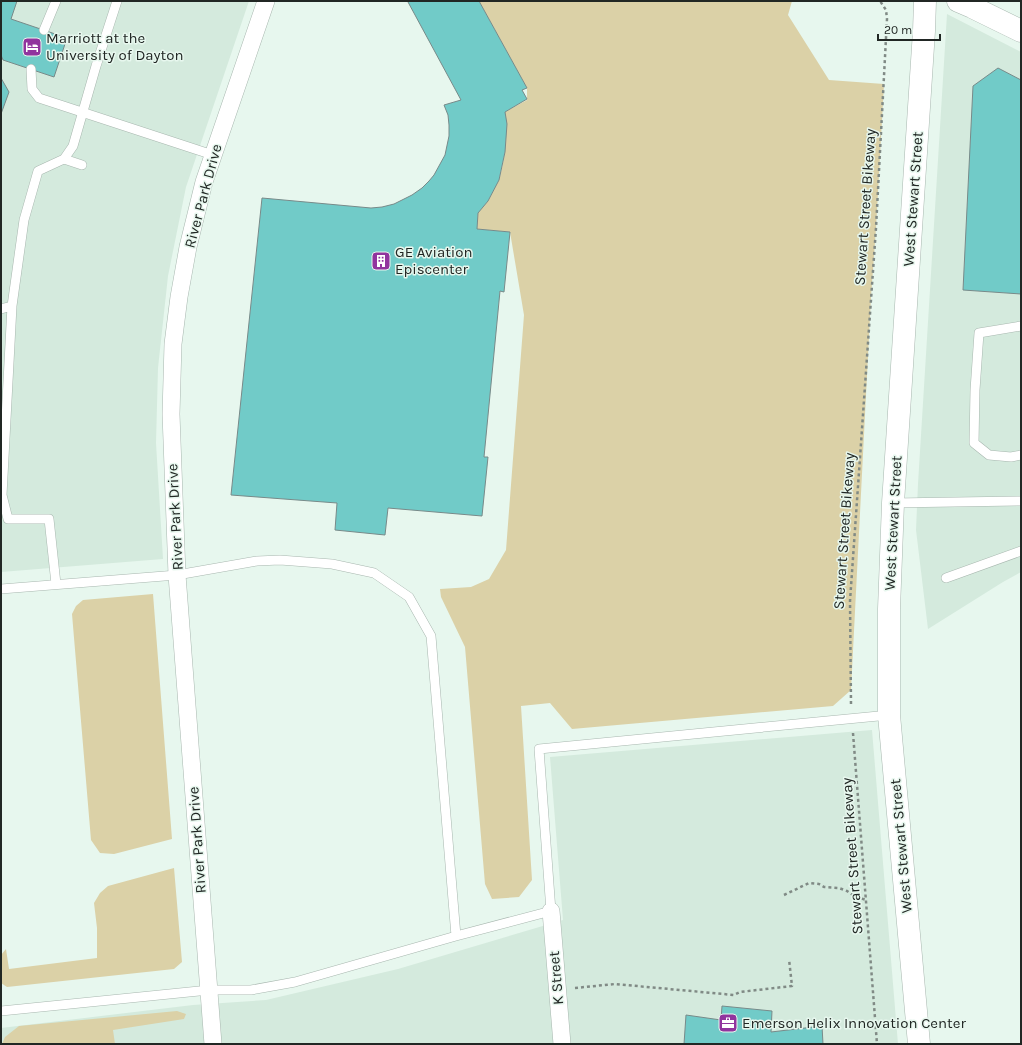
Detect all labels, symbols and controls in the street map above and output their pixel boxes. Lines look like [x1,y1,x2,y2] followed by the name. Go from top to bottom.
[878,16,940,42] scale bar
[884,23,912,37] text: 20 m
[46,29,183,64] place label: Marriott at the University of Dayton
[21,36,43,58] hotel icon: Marriott at the University of Dayton
[851,128,879,286] street label: Stewart Street Bikeway
[899,131,927,267] street label: West Stewart Street
[180,142,226,250] street label: River Park Drive
[395,243,473,278] place label: GE Aviation Episcenter
[370,250,392,272] building icon: GE Aviation Episcenter
[830,452,858,610] street label: Stewart Street Bikeway
[880,455,906,591] street label: West Stewart Street
[163,463,187,571] street label: River Park Drive
[838,777,866,935] street label: Stewart Street Bikeway
[886,778,916,914] street label: West Stewart Street
[184,786,210,894] street label: River Park Drive
[545,950,567,1006] street label: K Street
[717,1012,739,1034] office icon: Emerson Helix Innovation Center
[742,1014,966,1032] place label: Emerson Helix Innovation Center

